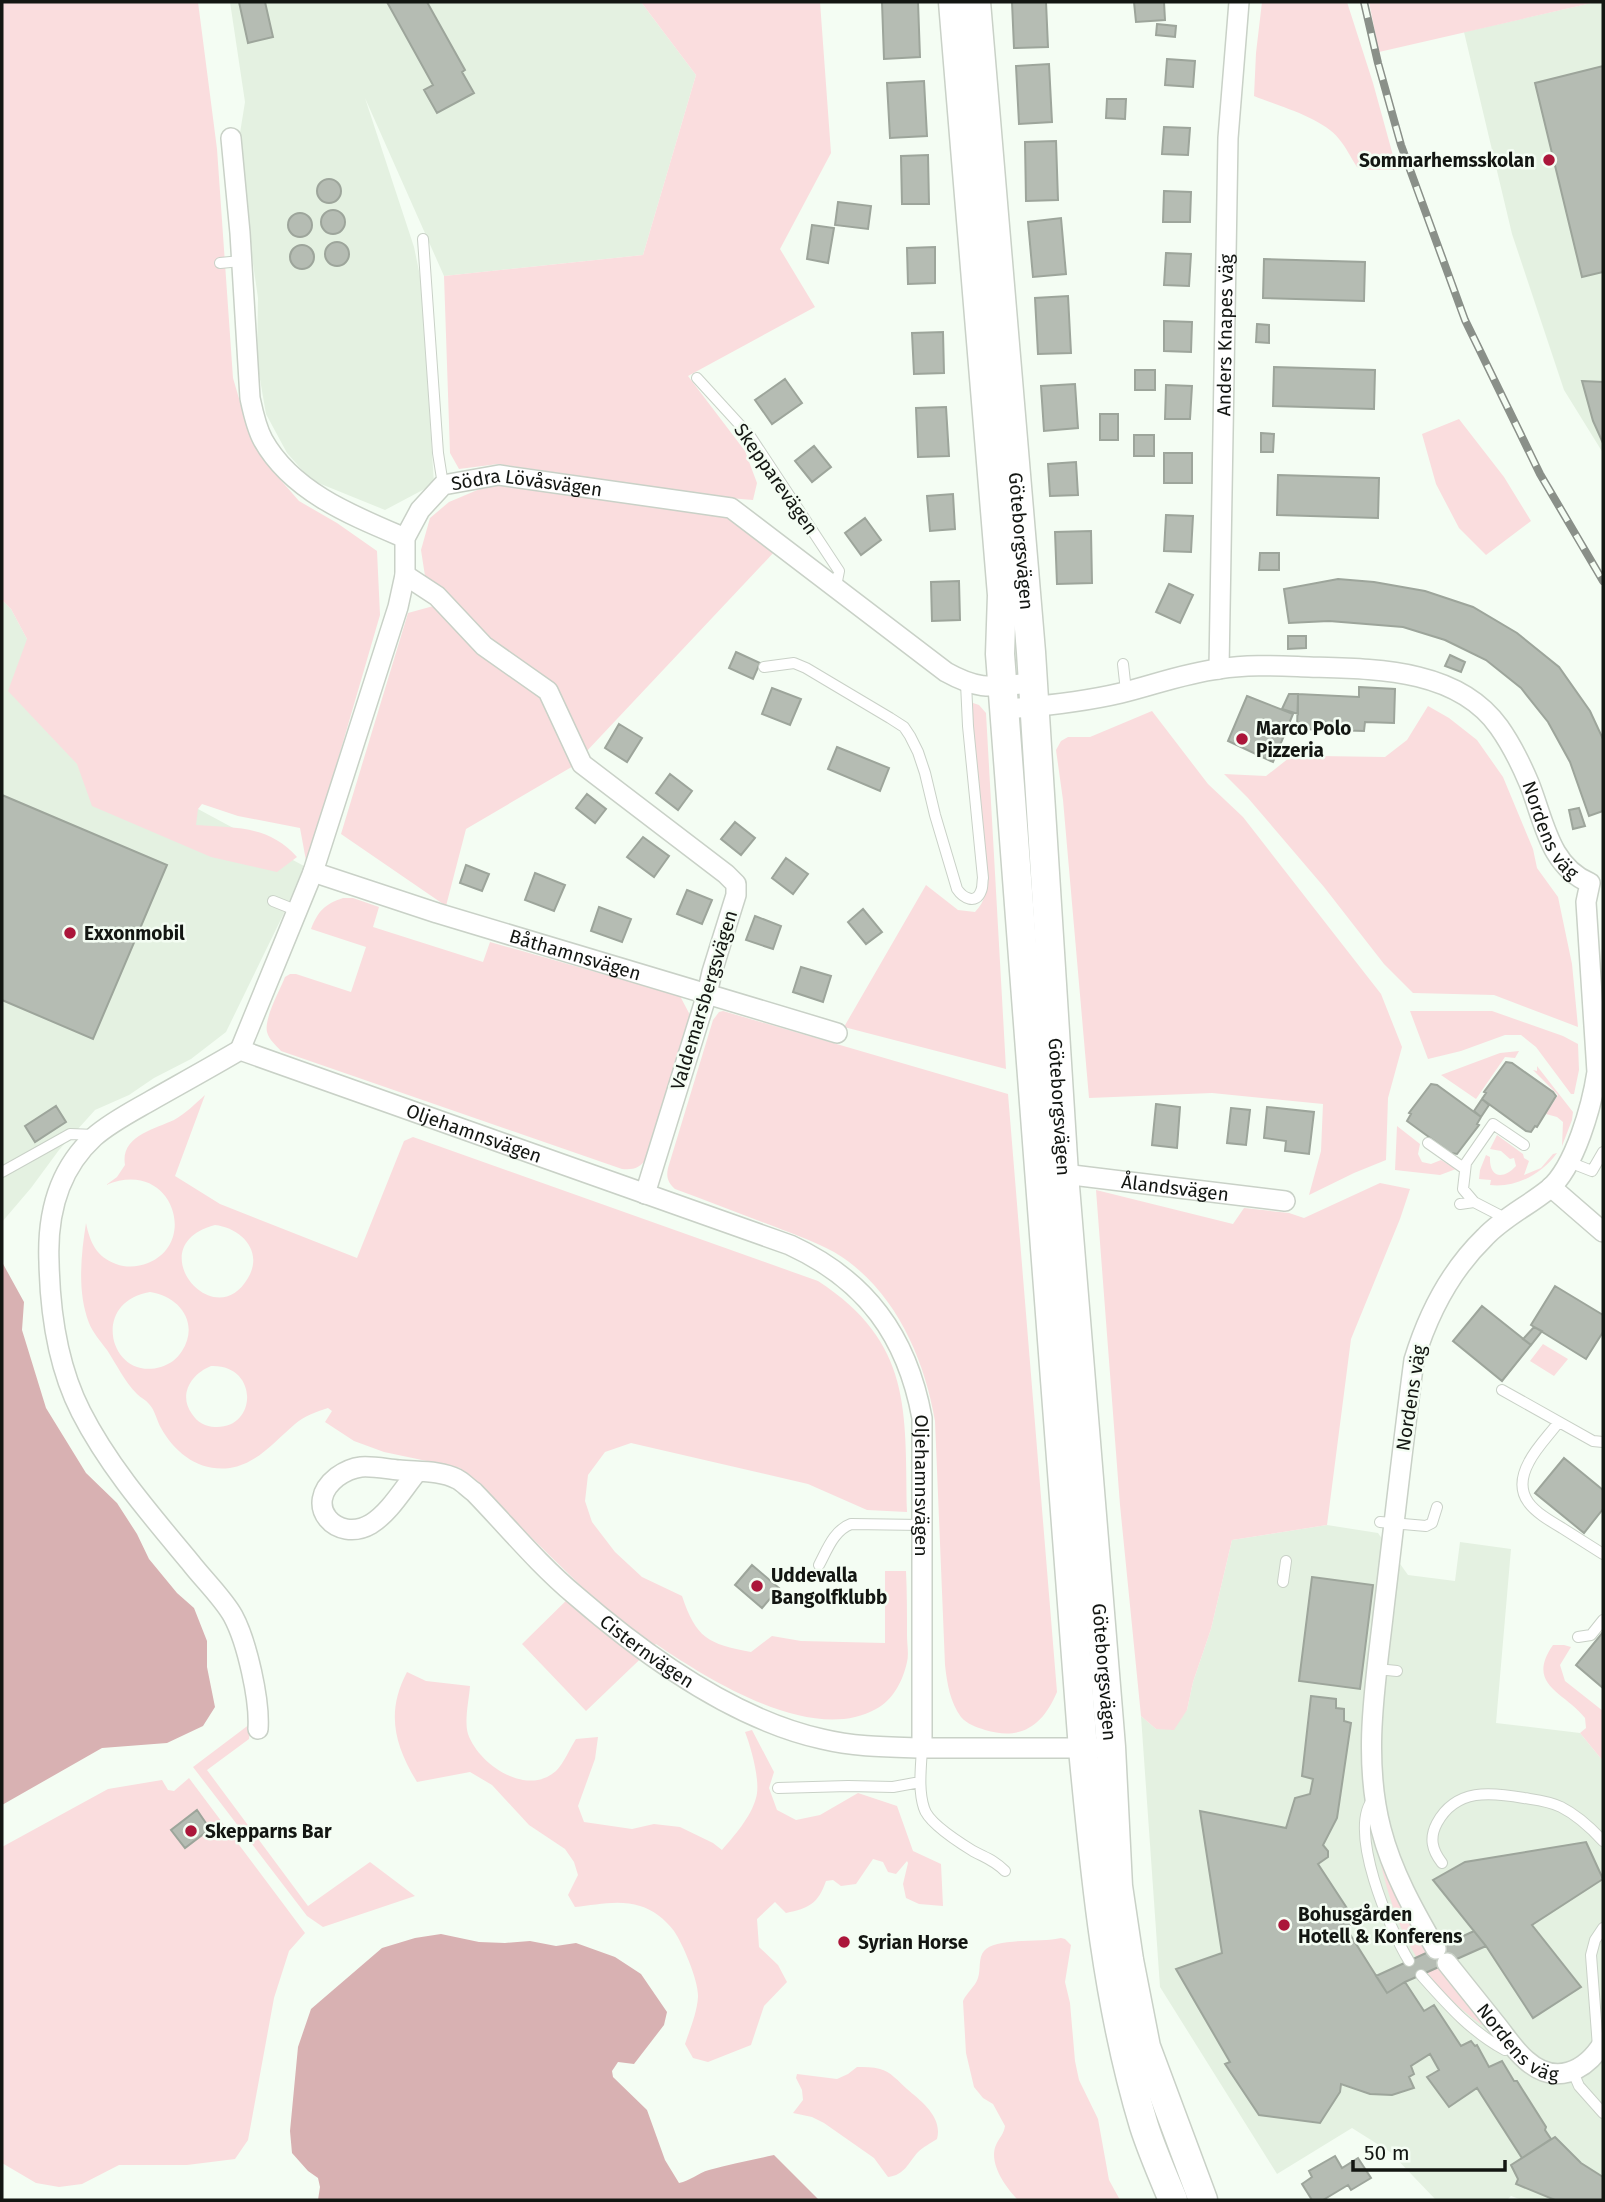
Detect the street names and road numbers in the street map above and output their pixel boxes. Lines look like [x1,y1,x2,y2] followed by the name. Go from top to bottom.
[1212,254,1238,416] street label: Anders Knapes väg
[729,419,823,539] street label: Skepparevägen
[449,463,604,501] street label: Södra Lövåsvägen
[1004,471,1039,611] street label: Göteborgsvägen
[1518,778,1584,884] street label: Nordens väg
[666,907,742,1093] street label: Valdemarsbergsvägen
[507,924,644,985] street label: Båthamnsvägen
[1044,1037,1076,1176] street label: Göteborgsvägen
[403,1098,545,1168] street label: Oljehamnsvägen
[1120,1170,1230,1206] street label: Ålandsvägen
[1391,1343,1431,1452] street label: Nordens väg
[911,1414,934,1557] street label: Oljehamnsvägen
[1088,1602,1122,1742] street label: Göteborgsvägen
[596,1609,699,1693] street label: Cisternvägen
[1472,1998,1560,2085] street label: Nordens väg

